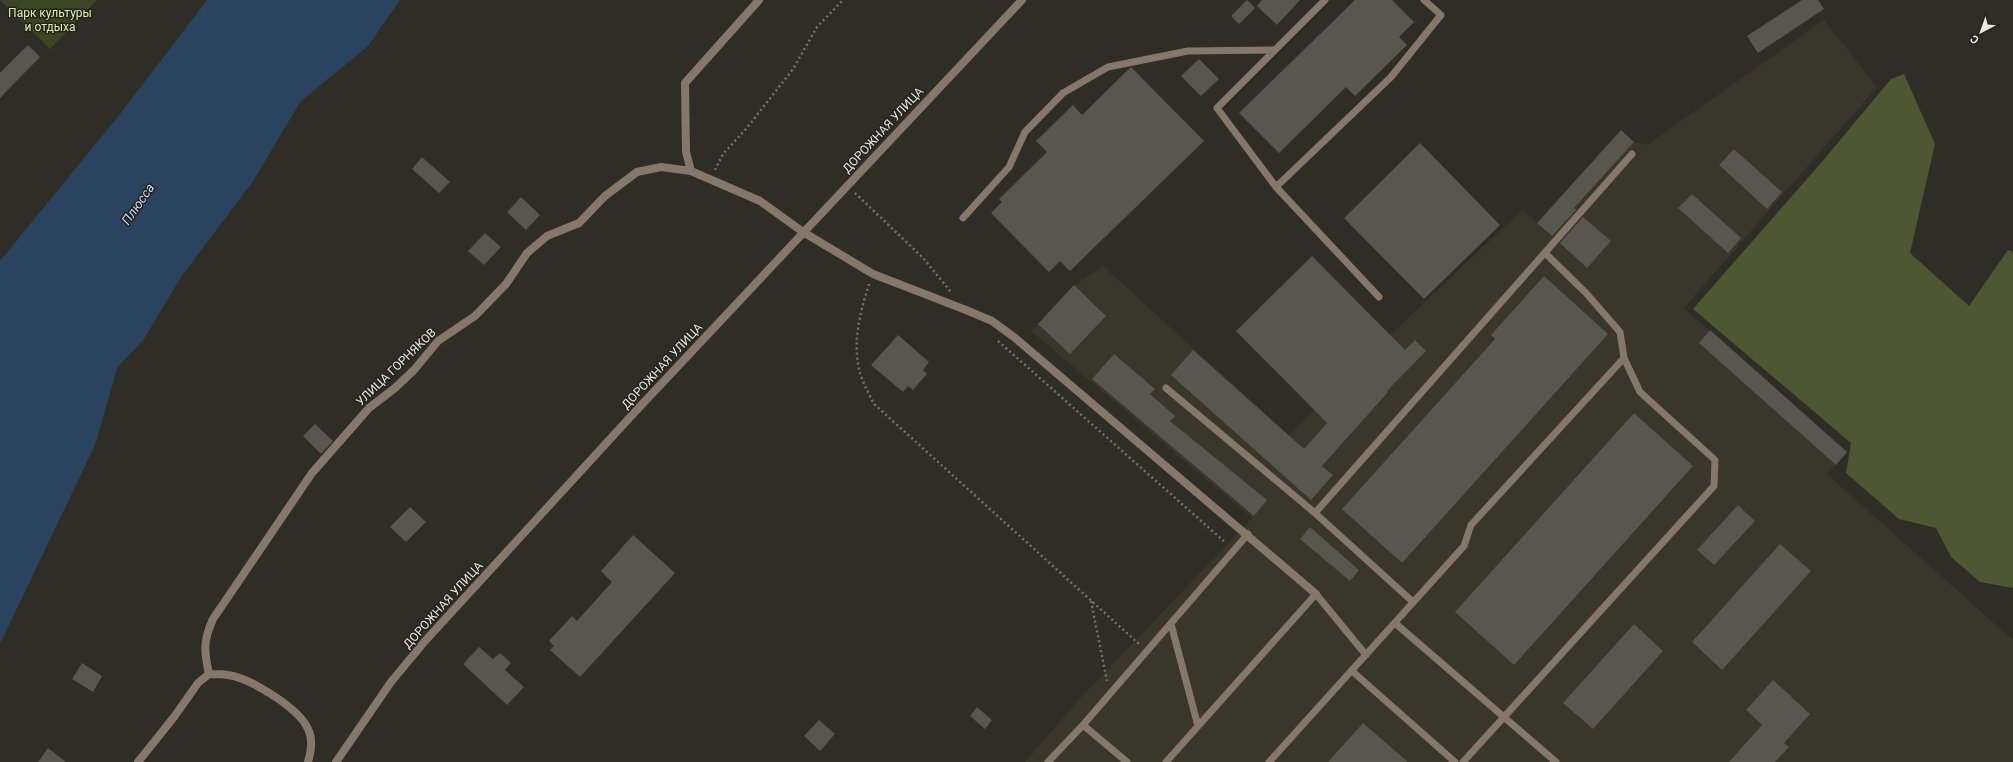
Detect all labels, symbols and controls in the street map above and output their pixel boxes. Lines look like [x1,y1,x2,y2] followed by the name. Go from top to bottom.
[8,6,92,34] park label: Парк культуры и отдыха
[1961,12,2001,52] north arrow
[1968,32,1982,46] text: С
[840,84,926,176] street label: ДОРОЖНАЯ УЛИЦА
[118,180,158,227] water label: Плюсса
[619,320,705,412] street label: ДОРОЖНАЯ УЛИЦА
[353,325,439,409] street label: УЛИЦА ГОРНЯКОВ
[400,559,486,651] street label: ДОРОЖНАЯ УЛИЦА

